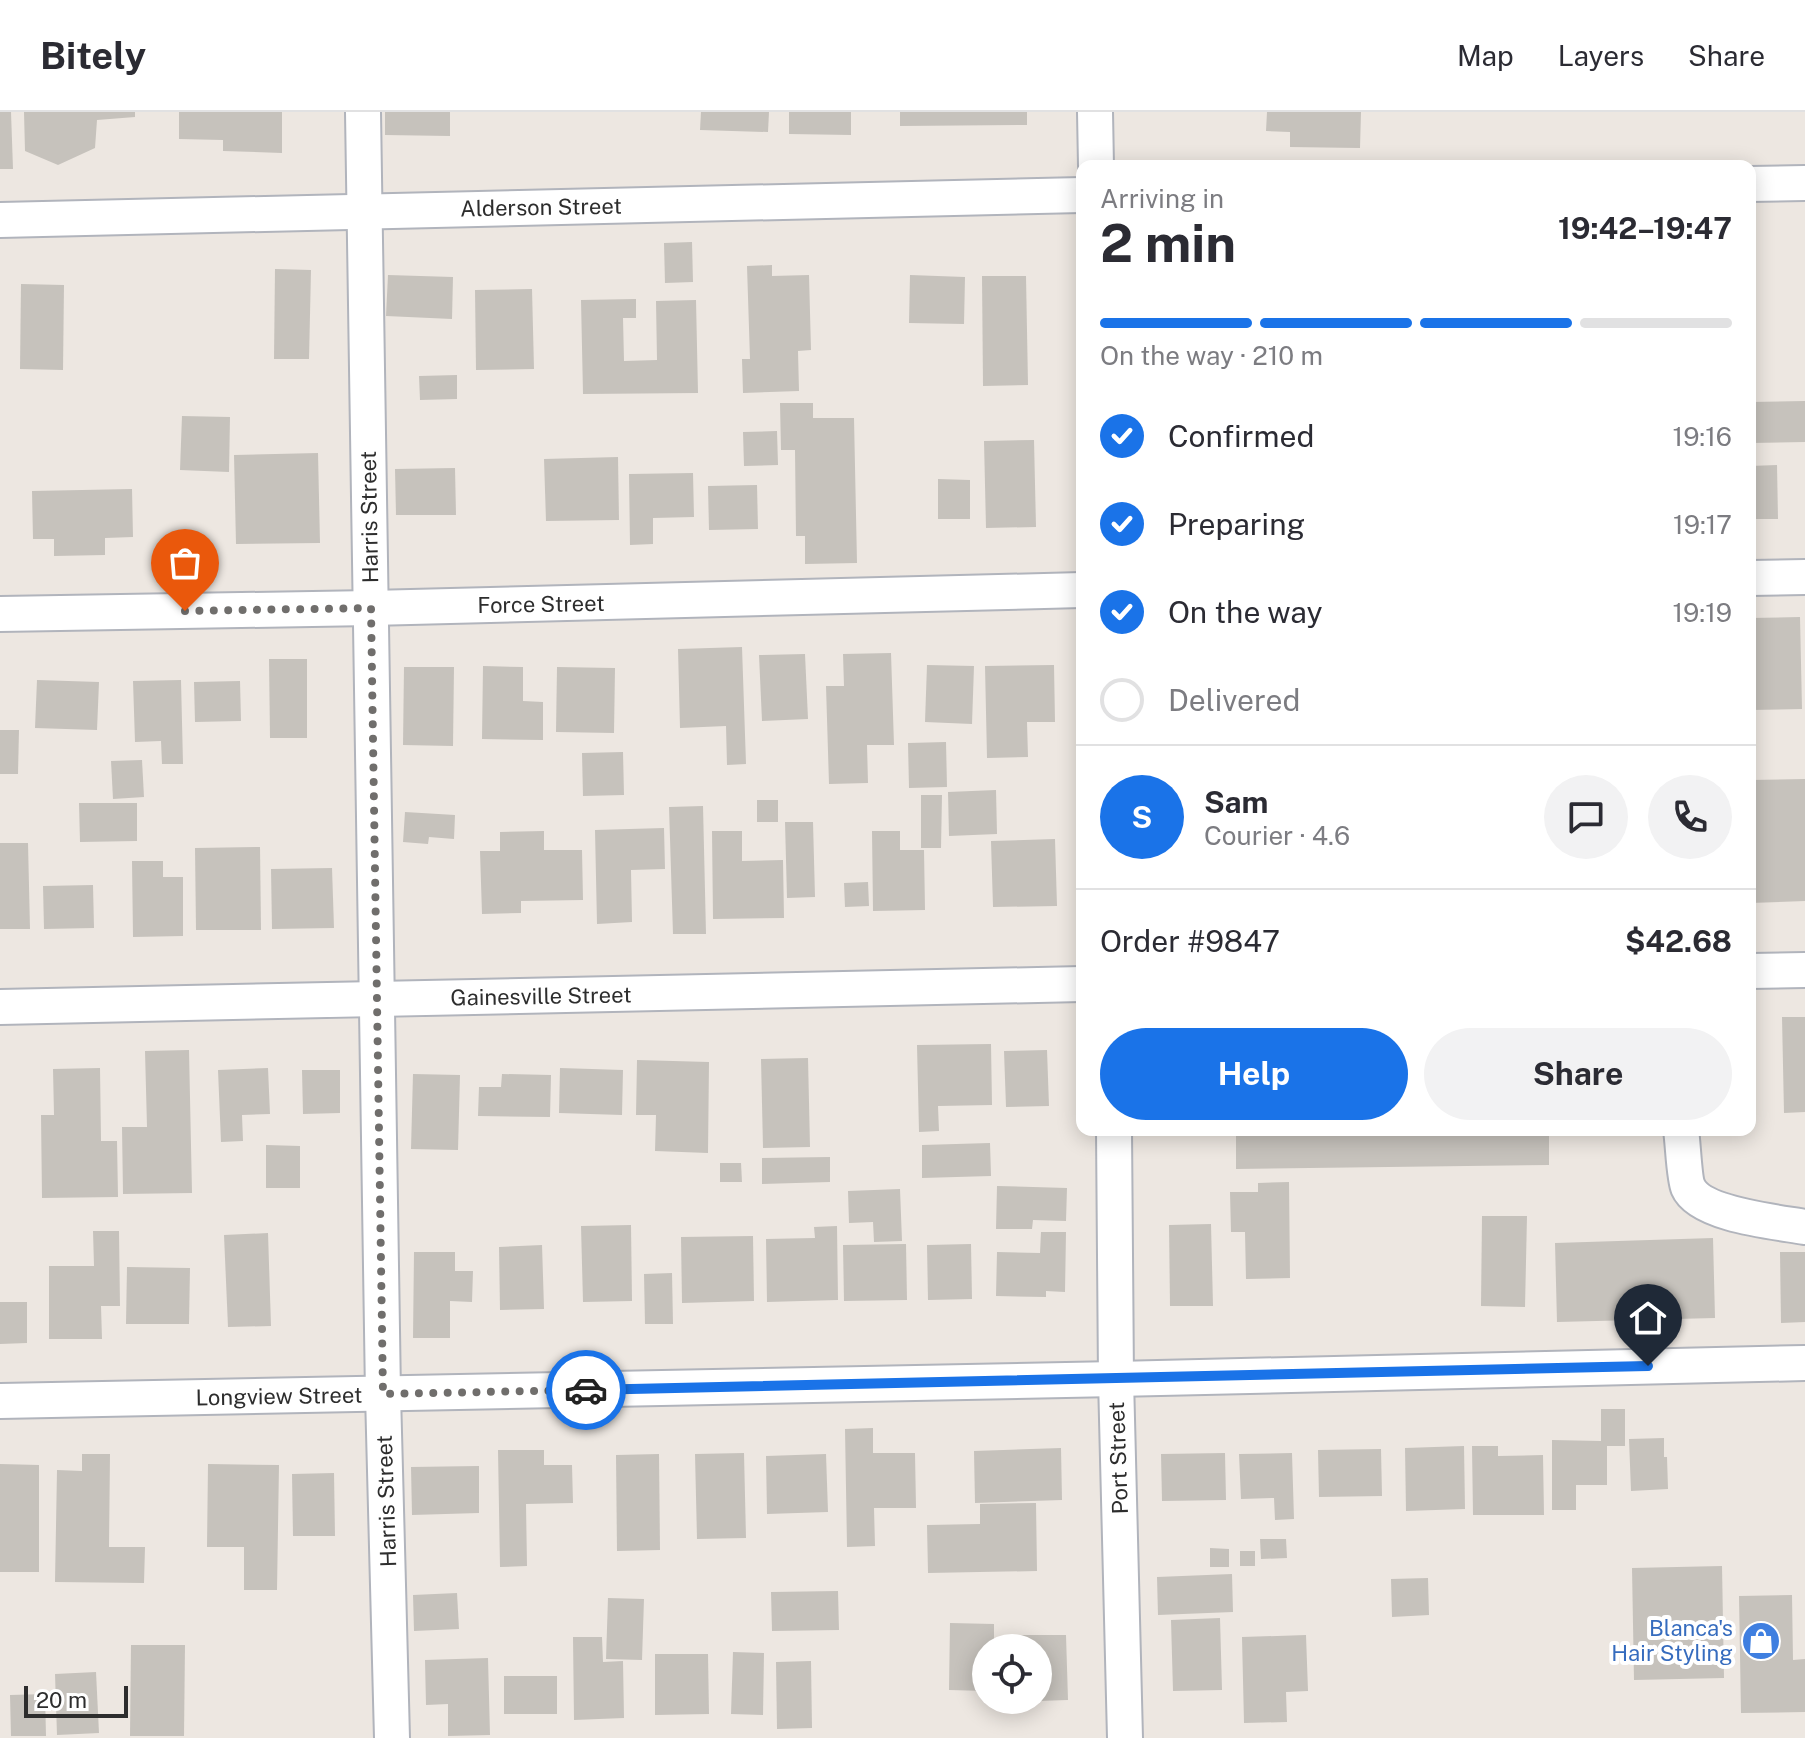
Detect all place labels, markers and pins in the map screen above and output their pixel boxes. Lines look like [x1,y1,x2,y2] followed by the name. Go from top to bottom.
[151,529,219,611] pin
[1614,1284,1682,1366] pin
[1611,1615,1733,1666] place label: Blanca's Hair Styling
[1740,1620,1782,1662] shop icon: Blanca's Hair Styling

